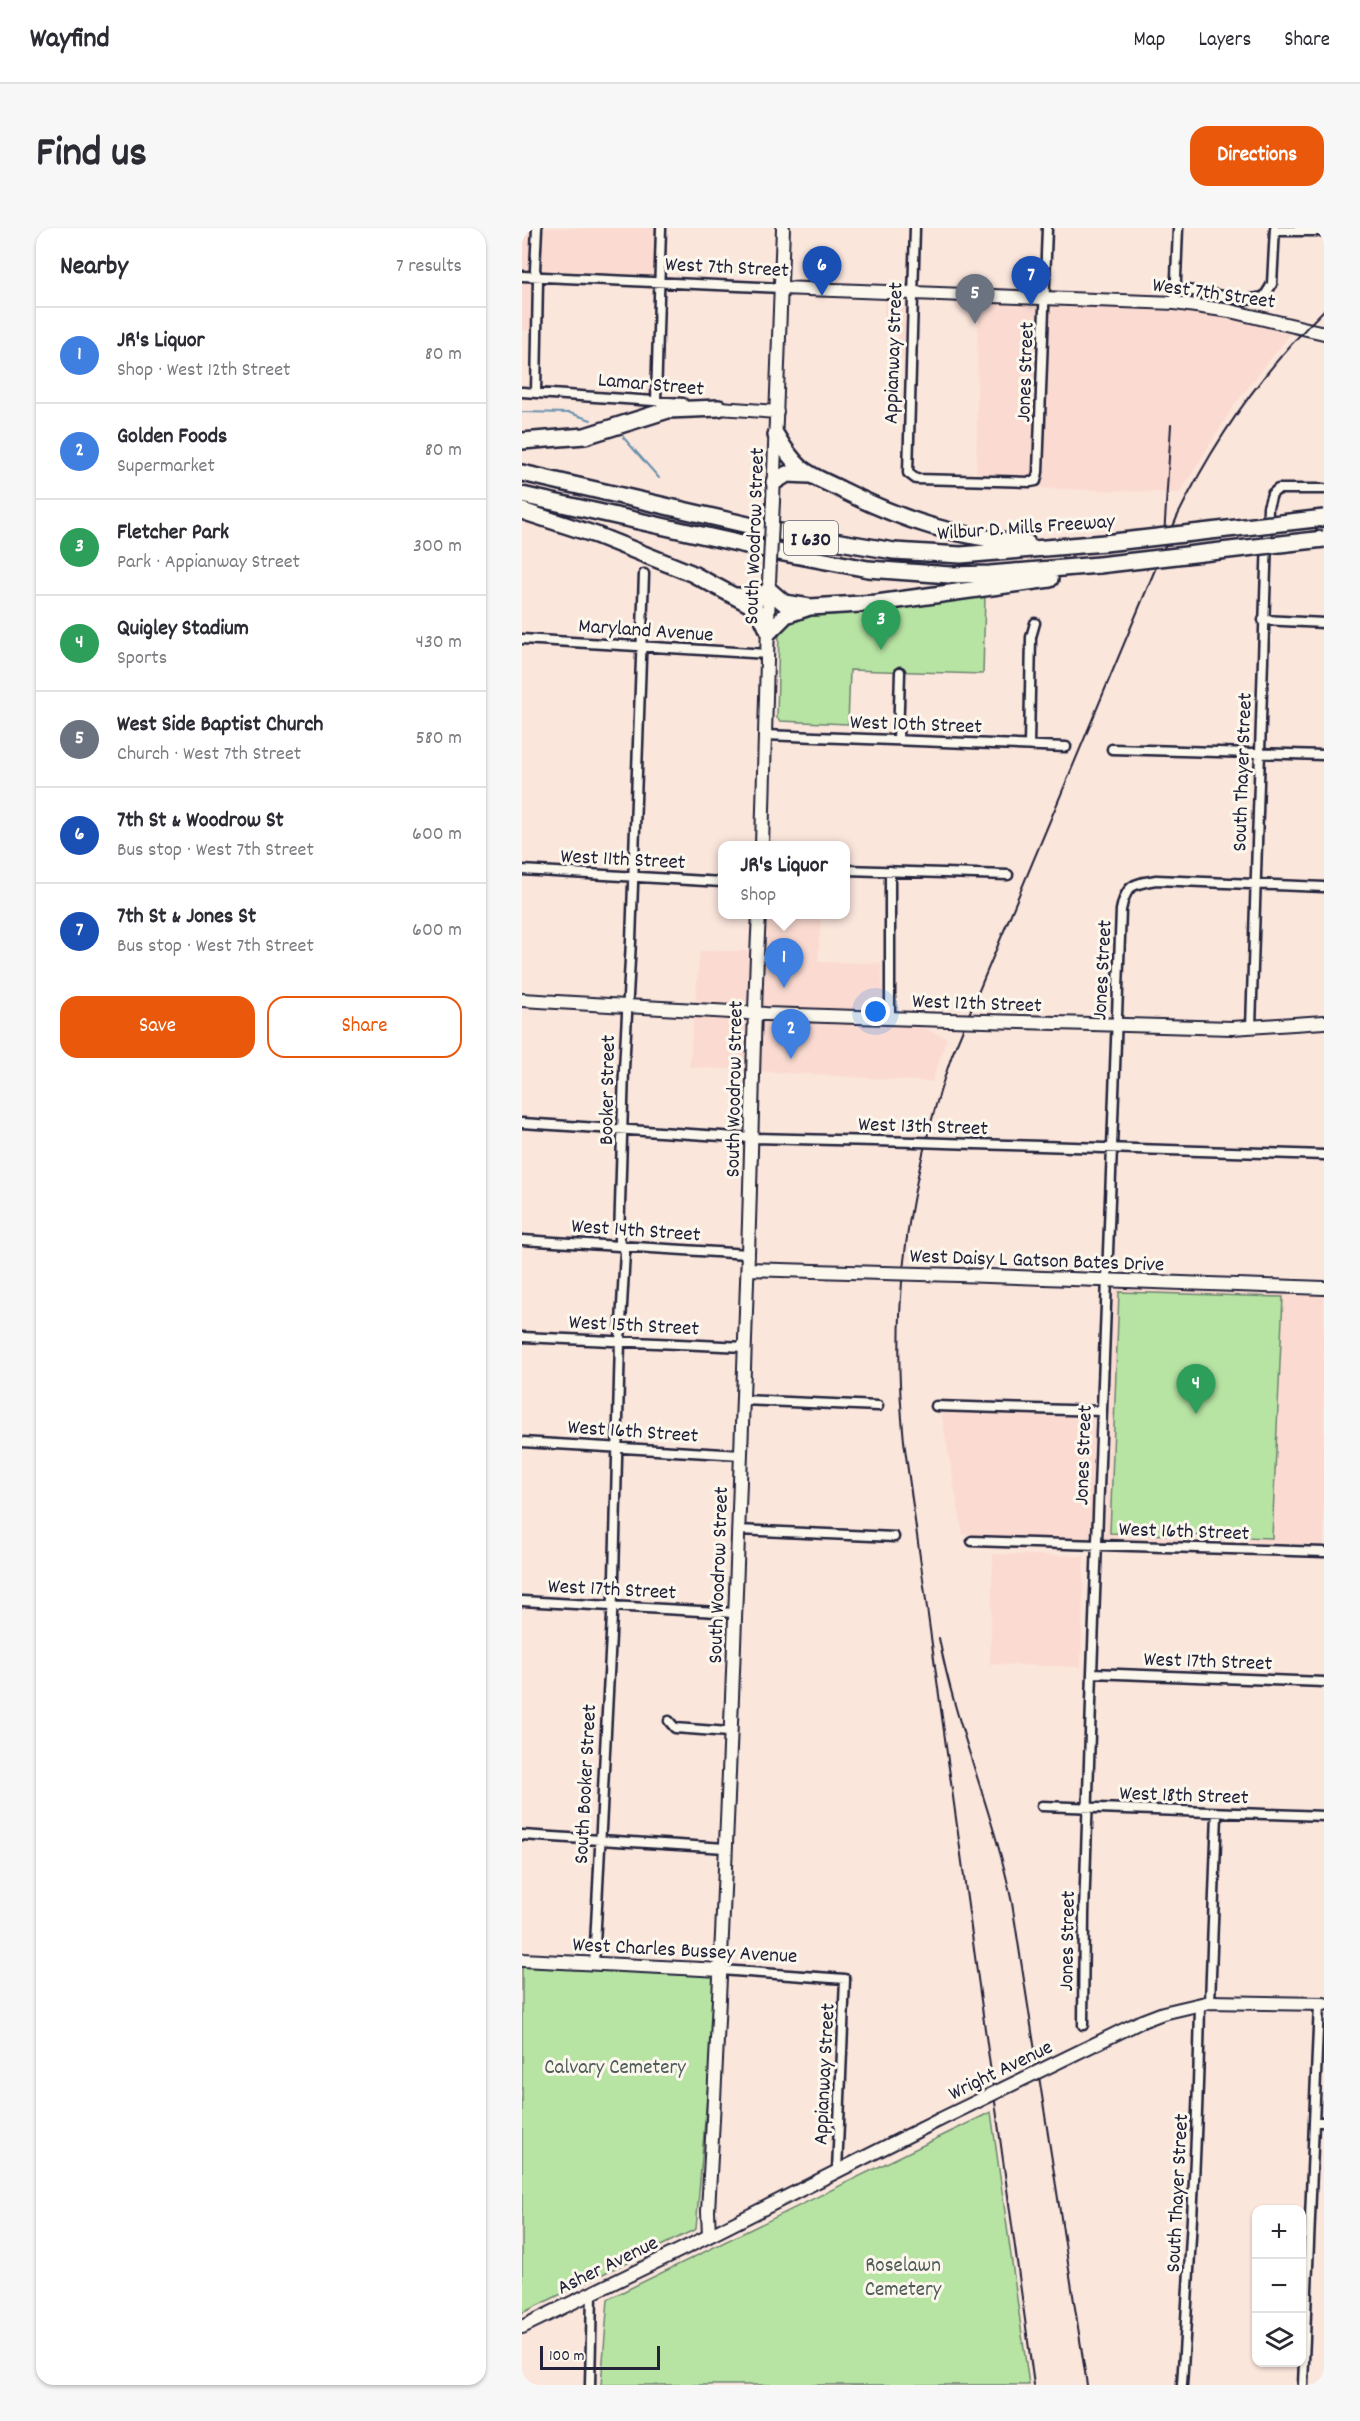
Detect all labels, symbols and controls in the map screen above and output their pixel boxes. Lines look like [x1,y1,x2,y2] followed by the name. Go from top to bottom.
[30,21,110,61] text: Wayfind
[1134,26,1165,56] text: Map
[1198,26,1251,56] text: Layers
[1284,26,1330,56] text: Share
[36,126,147,186] text: Find us
[1190,126,1324,186] button: Directions
[802,247,842,296] pin: 6
[60,249,128,286] text: Nearby
[664,251,790,287] street label: West 7th Street
[396,253,462,281] text: 7 results
[1012,256,1050,306] pin: 7
[1150,271,1277,318] street label: West 7th Street
[956,274,994,324] pin: 5
[878,281,912,425] street label: Appianway Street
[1010,321,1044,423] street label: Jones Street
[117,326,205,357] text: JR's Liquor
[77,341,82,369] text: 1
[425,341,462,369] text: 80 m
[117,357,290,385] text: Shop · West 12th Street
[596,366,705,406] street label: Lamar Street
[117,422,227,453] text: Golden Foods
[75,437,84,465] text: 2
[425,437,462,465] text: 80 m
[738,447,774,625] street label: South Woodrow Street
[117,453,215,481] text: Supermarket
[936,508,1117,550] street label: Wilbur D. Mills Freeway
[117,518,229,549] text: Fletcher Park
[784,521,838,555] road number: I 630
[75,533,84,561] text: 3
[413,533,462,561] text: 300 m
[117,549,300,577] text: Park · Appianway Street
[862,600,900,650] pin: 3
[577,612,714,652] street label: Maryland Avenue
[117,614,249,645] text: Quigley Stadium
[75,629,84,657] text: 4
[416,629,462,657] text: 430 m
[117,645,167,673] text: Sports
[1226,692,1262,852] street label: South Thayer Street
[849,709,983,743] street label: West 10th Street
[117,710,323,741] text: West Side Baptist Church
[75,725,84,753] text: 5
[416,725,462,753] text: 580 m
[117,741,301,769] text: Church · West 7th Street
[117,806,284,837] text: 7th St & Woodrow St
[75,821,84,849] text: 6
[412,821,462,849] text: 600 m
[117,837,314,865] text: Bus stop · West 7th Street
[718,841,850,919] popup
[560,843,686,879] street label: West 11th Street
[740,851,828,882] text: JR's Liquor
[740,882,776,910] text: Shop
[117,902,256,933] text: 7th St & Jones St
[76,917,83,945] text: 7
[412,917,462,945] text: 600 m
[1086,919,1122,1021] street label: Jones Street
[117,933,314,961] text: Bus stop · West 7th Street
[764,938,804,988] pin: 1
[912,988,1042,1022] street label: West 12th Street
[60,996,255,1058] button: Save
[267,996,462,1058] button: Share
[861,997,890,1026] your location
[719,1000,753,1178] street label: South Woodrow Street
[772,1010,810,1059] pin: 2
[593,1034,625,1145] street label: Booker Street
[857,1111,989,1145] street label: West 13th Street
[570,1213,702,1251] street label: West 14th Street
[909,1243,1165,1281] street label: West Daisy L Gatson Bates Drive
[568,1309,700,1345] street label: West 15th Street
[1176,1364,1216,1414] pin: 4
[1068,1404,1102,1506] street label: Jones Street
[567,1413,699,1453] street label: West 16th Street
[702,1486,738,1664] street label: South Woodrow Street
[1118,1516,1250,1550] street label: West 16th Street
[547,1573,677,1609] street label: West 17th Street
[1143,1646,1273,1680] street label: West 17th Street
[568,1703,606,1865] street label: South Booker Street
[1119,1780,1249,1814] street label: West 18th Street
[1053,1890,1085,1992] street label: Jones Street
[572,1931,798,1973] street label: West Charles Bussey Avenue
[807,2002,845,2146] street label: Appianway Street
[944,2034,1058,2110] street label: Wright Avenue
[544,2054,686,2084] park label: Calvary Cemetery
[1160,2113,1198,2273] street label: South Thayer Street
[1252,2205,1306,2367] map controls
[1252,2205,1306,2259] button: +
[553,2229,664,2304] street label: Asher Avenue
[865,2252,942,2306] park label: Roselawn Cemetery
[1252,2259,1306,2313] button: −
[1252,2313,1306,2367] button: layers
[540,2343,660,2370] scale bar
[549,2345,585,2368] text: 100 m

